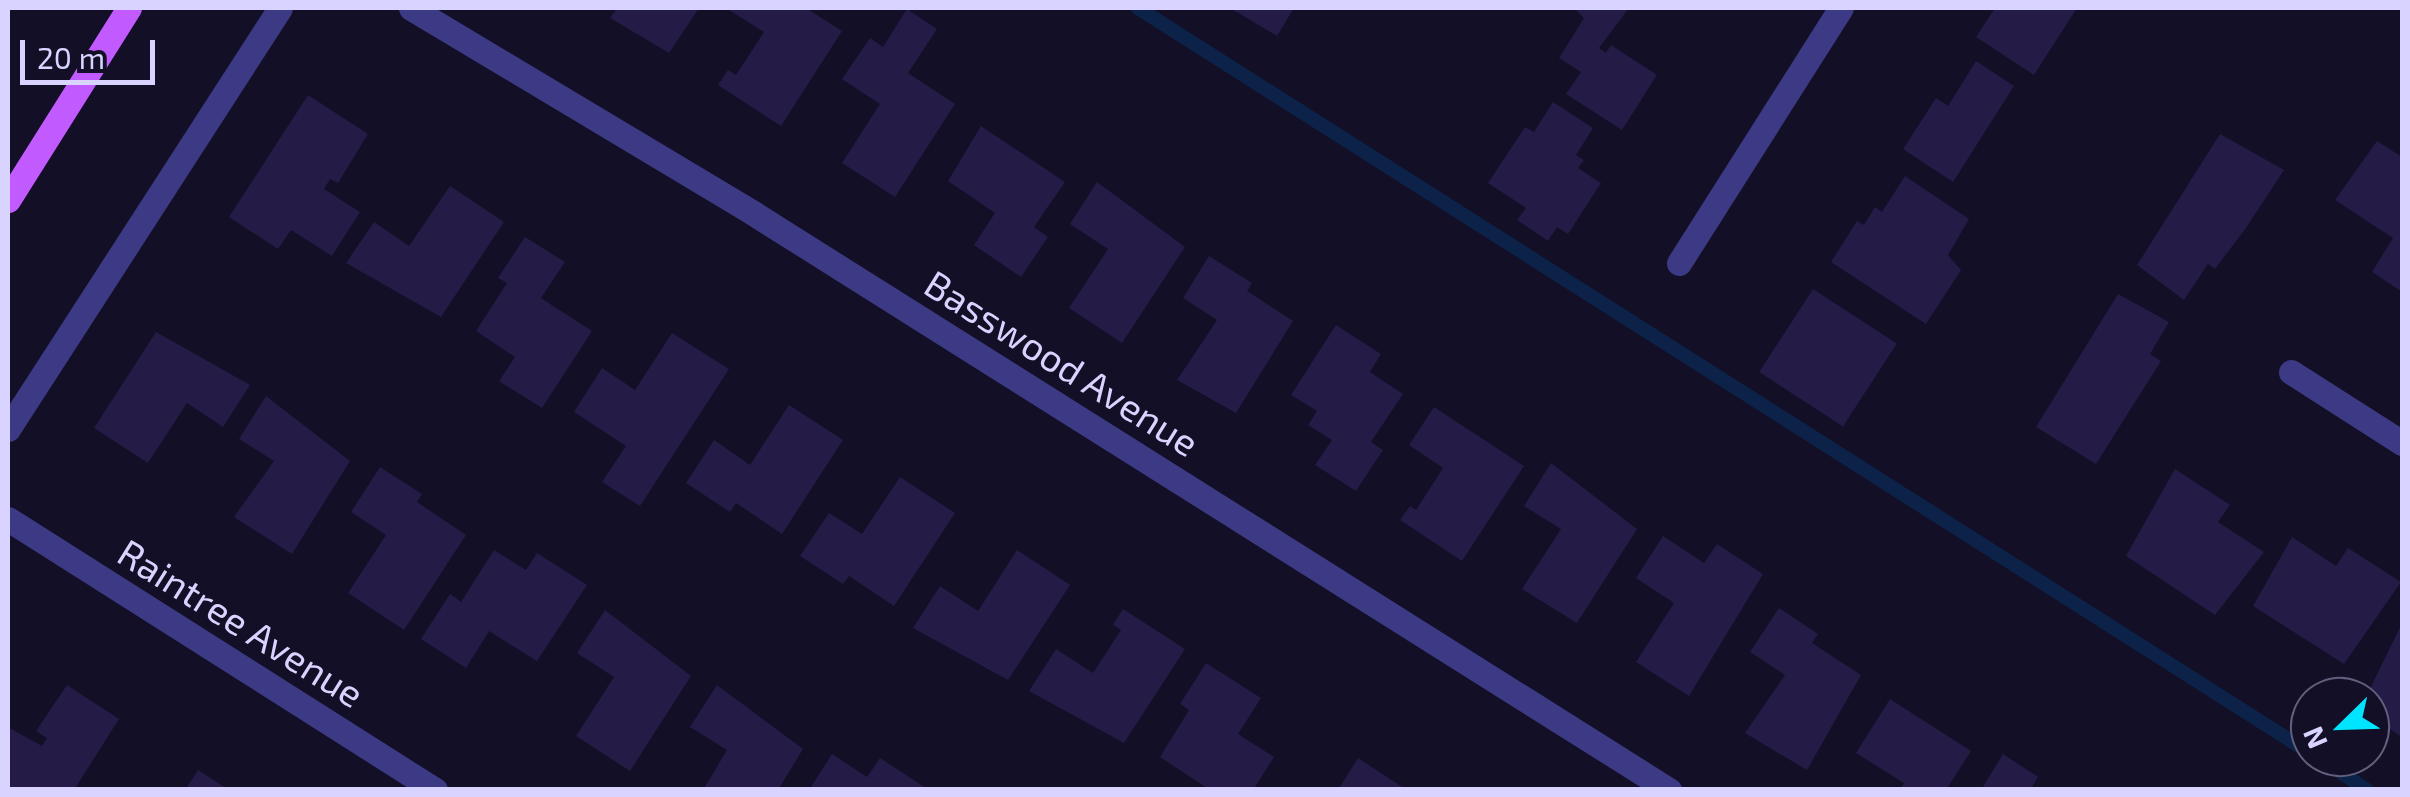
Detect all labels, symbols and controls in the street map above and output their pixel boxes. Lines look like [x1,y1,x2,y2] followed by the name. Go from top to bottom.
[25,20,160,82] scale bar
[37,39,105,75] text: 20 m
[916,260,1208,466] street label: Basswood Avenue
[109,529,373,717] street label: Raintree Avenue
[2290,677,2390,777] north arrow
[2295,722,2334,754] text: N

